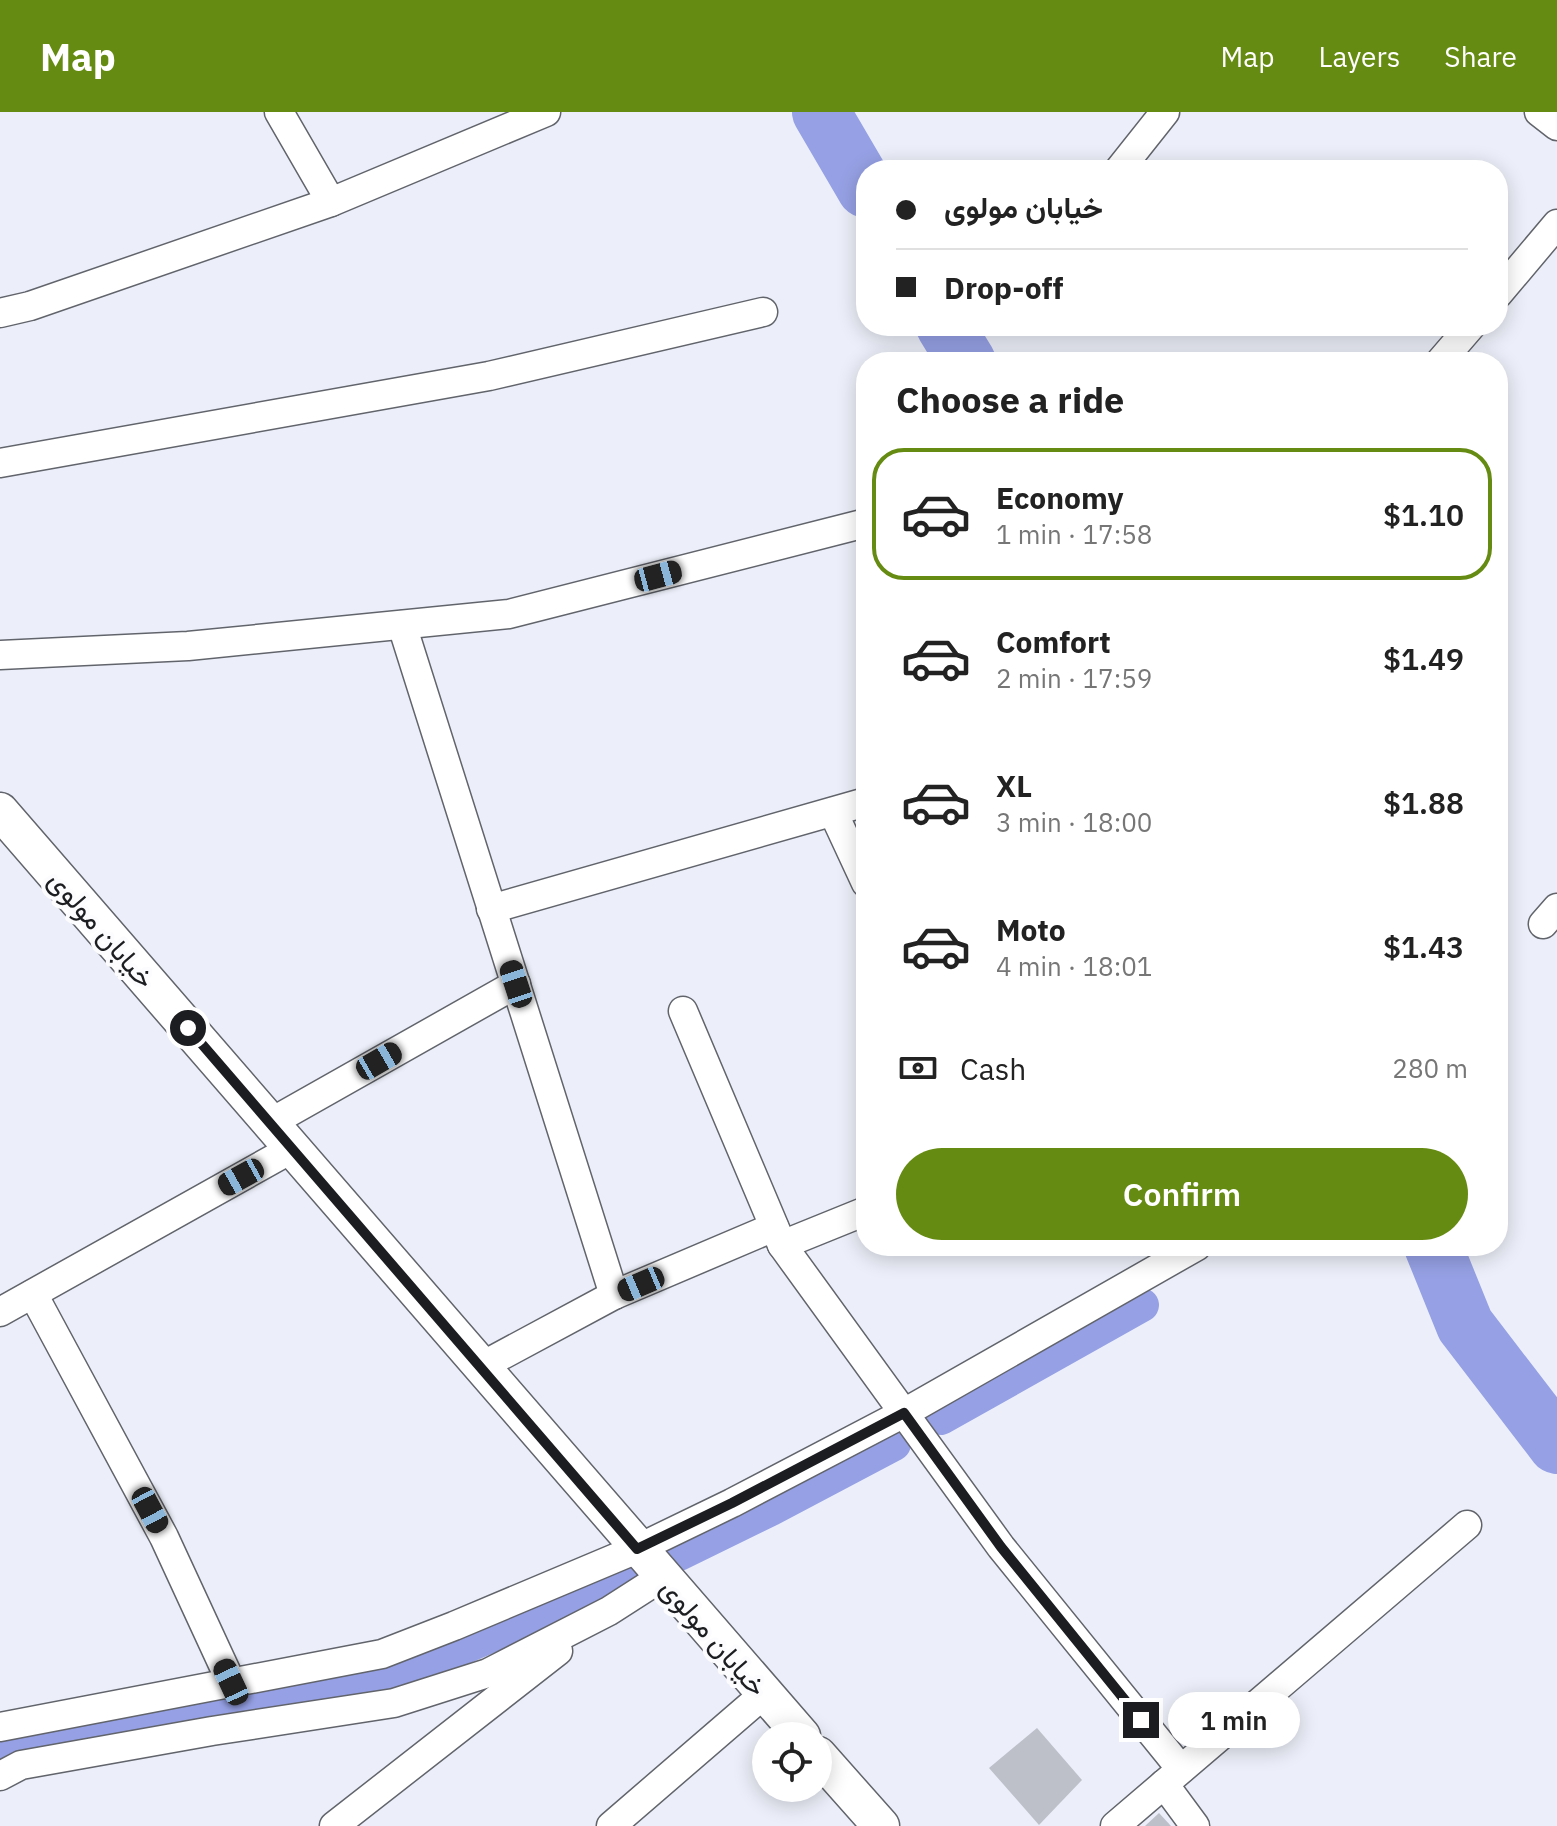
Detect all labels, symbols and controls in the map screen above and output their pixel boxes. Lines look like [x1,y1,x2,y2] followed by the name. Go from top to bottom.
[40,32,116,81] text: Map
[1220,38,1274,75] text: Map
[1318,38,1400,75] text: Layers
[1444,38,1517,75] text: Share
[944,187,1103,226] text: خیابان مولوی
[944,268,1063,307] text: Drop-off
[896,376,1124,423] text: Choose a ride
[900,478,972,550] icon: car
[996,478,1124,517] text: Economy
[1383,495,1464,534] text: $1.10
[996,517,1152,551] text: 1 min · 17:58
[632,558,684,594] car
[900,622,972,694] icon: car
[996,622,1111,661] text: Comfort
[1383,639,1464,678] text: $1.49
[996,661,1152,695] text: 2 min · 17:59
[900,766,972,838] icon: car
[996,766,1032,805] text: XL
[1383,783,1464,822] text: $1.88
[996,805,1152,839] text: 3 min · 18:00
[41,862,164,996] street label: خیابان مولوی
[900,910,972,982] icon: car
[996,910,1066,949] text: Moto
[1383,927,1464,966] text: $1.43
[996,949,1152,983] text: 4 min · 18:01
[497,957,535,1011] car
[170,1010,206,1046] route start
[352,1039,406,1083] car
[896,1046,940,1090] icon: cash
[960,1049,1026,1088] text: Cash
[1392,1051,1468,1085] text: 280 m
[896,1148,1468,1240] button: Confirm
[214,1155,268,1199] car
[614,1264,668,1304] car
[128,1483,172,1537] car
[653,1570,776,1704] street label: خیابان مولوی
[210,1655,252,1709] car
[1169,1692,1301,1748] callout: 1 min
[1123,1702,1159,1738] route end
[1200,1703,1268,1737] text: 1 min
[752,1722,832,1802] map controls
[752,1722,832,1802] button: locate

